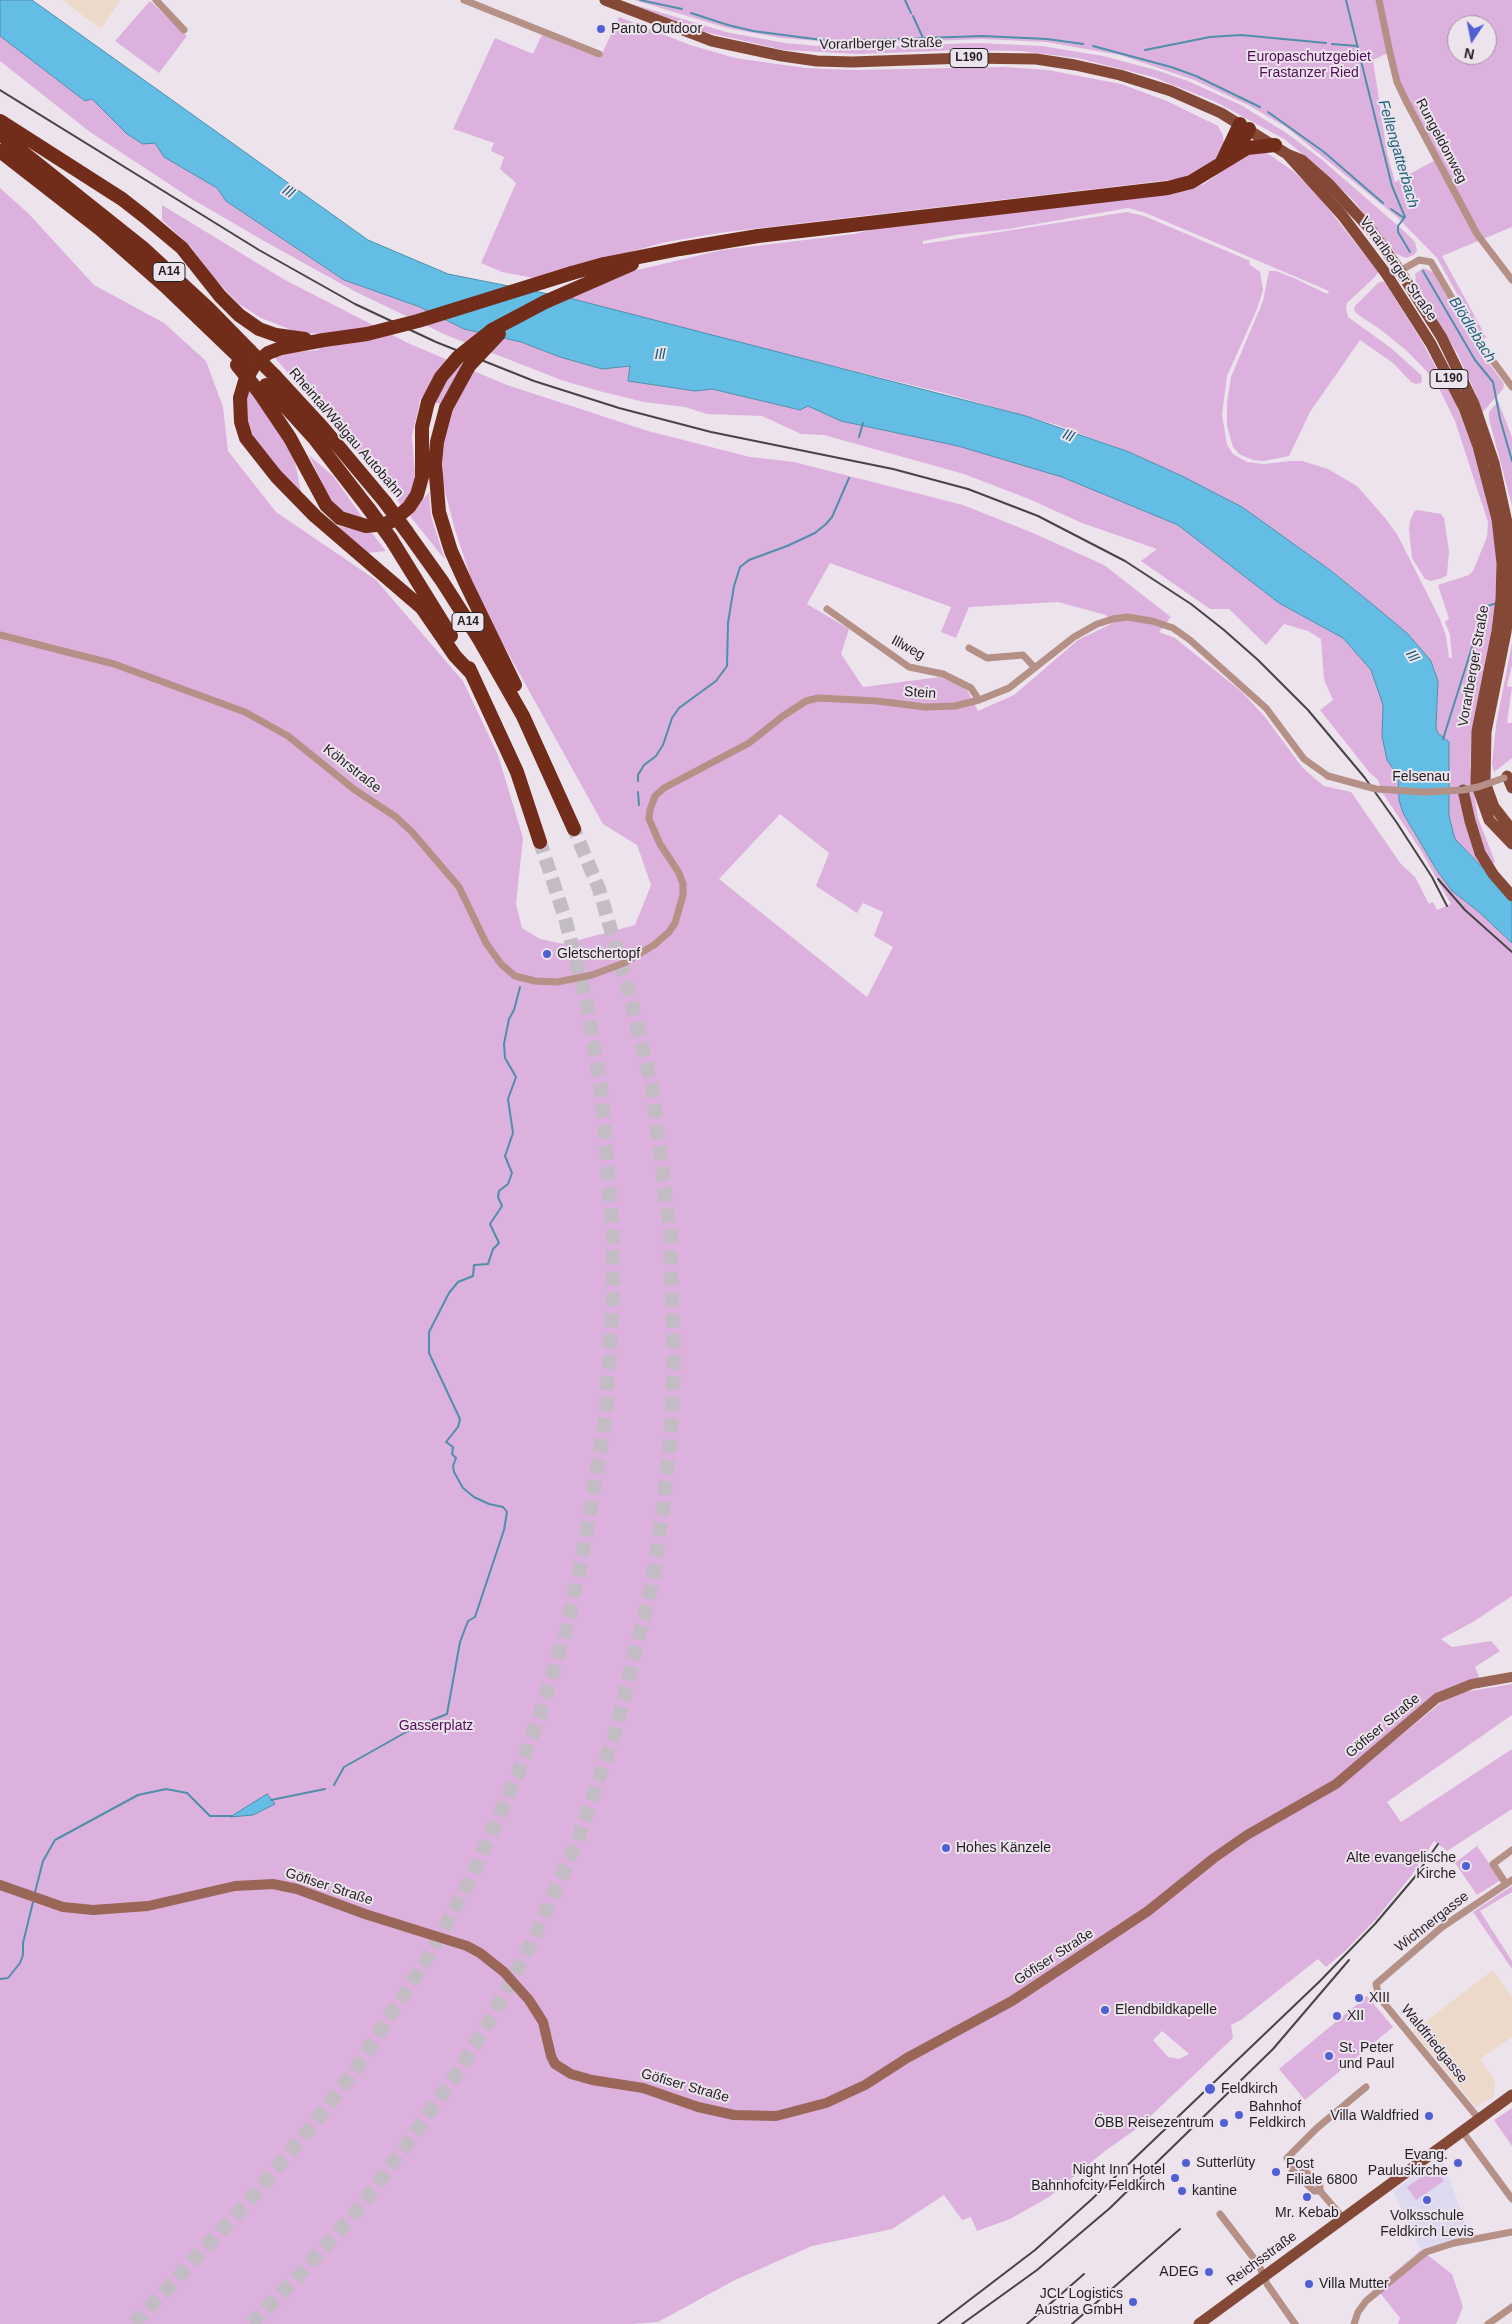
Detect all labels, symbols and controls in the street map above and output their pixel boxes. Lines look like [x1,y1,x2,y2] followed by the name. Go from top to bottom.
[1447,15,1497,65] north arrow
[611,21,702,37] place label: Panto Outdoor
[595,23,607,35] marker: Panto Outdoor
[819,35,943,53] street label: Vorarlberger Straße
[1463,45,1476,63] text: N
[950,48,988,68] road number: L190
[1247,49,1371,82] park label: Europaschutzgebiet Frastanzer Ried
[1412,96,1470,186] street label: Rungeldonweg
[1374,98,1422,210] water label: Fellengatterbach
[279,182,297,202] water label: Ill
[1356,214,1440,324] street label: Vorarlberger Straße
[153,262,185,282] road number: A14
[1445,294,1499,366] water label: Blödlebach
[655,346,665,364] water label: Ill
[285,365,407,501] street label: Rheintal/Walgau Autobahn
[1430,369,1468,388] road number: L190
[1059,426,1077,446] water label: Ill
[1455,604,1493,728] street label: Vorarlberger Straße
[452,612,484,632] road number: A14
[888,632,928,664] street label: Illweg
[1401,647,1423,665] water label: Ill
[903,684,937,702] street label: Stein
[320,741,384,797] street label: Köhrstraße
[1392,769,1450,785] street label: Felsenau
[557,946,640,962] place label: Gletschertopf
[541,948,553,960] marker: Gletschertopf
[1343,1690,1423,1762] street label: Göfiser Straße
[399,1718,473,1734] park label: Gasserplatz
[956,1840,1051,1856] place label: Hohes Känzele
[940,1842,952,1854] marker: Hohes Känzele
[1346,1850,1456,1882] place label: Alte evangelische Kirche
[1460,1860,1472,1872] marker: Alte evangelische Kirche
[283,1865,375,1909] street label: Göfiser Straße
[1392,1888,1472,1956] street label: Wichnergasse
[1011,1925,1097,1989] street label: Göfiser Straße
[1369,1990,1390,2006] place label: XIII
[1353,1992,1365,2004] marker: XIII
[1397,2001,1471,2087] street label: Waldfriedgasse
[1115,2002,1217,2018] place label: Elendbildkapelle
[1099,2004,1111,2016] marker: Elendbildkapelle
[1347,2008,1364,2024] place label: XII
[1331,2010,1343,2022] marker: XII
[1339,2040,1394,2072] place label: St. Peter und Paul
[1323,2050,1335,2062] marker: St. Peter und Paul
[639,2065,731,2107] street label: Göfiser Straße
[1221,2081,1278,2097] place label: Feldkirch
[1203,2082,1217,2096] marker: Feldkirch
[1249,2099,1306,2132] place label: Bahnhof Feldkirch
[1330,2108,1419,2124] place label: Villa Waldfried
[1233,2109,1245,2121] marker: Bahnhof Feldkirch
[1423,2110,1435,2122] marker: Villa Waldfried
[1094,2115,1214,2131] place label: ÖBB Reisezentrum
[1218,2117,1230,2129] marker: ÖBB Reisezentrum
[1368,2147,1448,2180] place label: Evang. Pauluskirche
[1196,2155,1255,2171] place label: Sutterlüty
[1286,2156,1358,2188] place label: Post Filiale 6800
[1180,2157,1192,2169] marker: Sutterlüty
[1452,2157,1464,2169] marker: Evang. Pauluskirche
[1031,2162,1165,2194] place label: Night Inn Hotel Bahnhofcity Feldkirch
[1270,2166,1282,2178] marker: Post Filiale 6800
[1169,2172,1181,2184] marker: Night Inn Hotel Bahnhofcity Feldkirch
[1192,2183,1237,2199] place label: kantine
[1176,2185,1188,2197] marker: kantine
[1301,2191,1313,2203] marker: Mr. Kebab
[1421,2194,1433,2206] marker: Volksschule Feldkirch Levis
[1275,2205,1339,2221] place label: Mr. Kebab
[1380,2208,1474,2240] place label: Volksschule Feldkirch Levis
[1224,2228,1300,2290] street label: Reichsstraße
[1159,2264,1199,2280] place label: ADEG
[1203,2266,1215,2278] marker: ADEG
[1319,2276,1389,2292] place label: Villa Mutter
[1303,2278,1315,2290] marker: Villa Mutter
[1035,2286,1123,2318] place label: JCL Logistics Austria GmbH
[1127,2296,1139,2308] marker: JCL Logistics Austria GmbH

